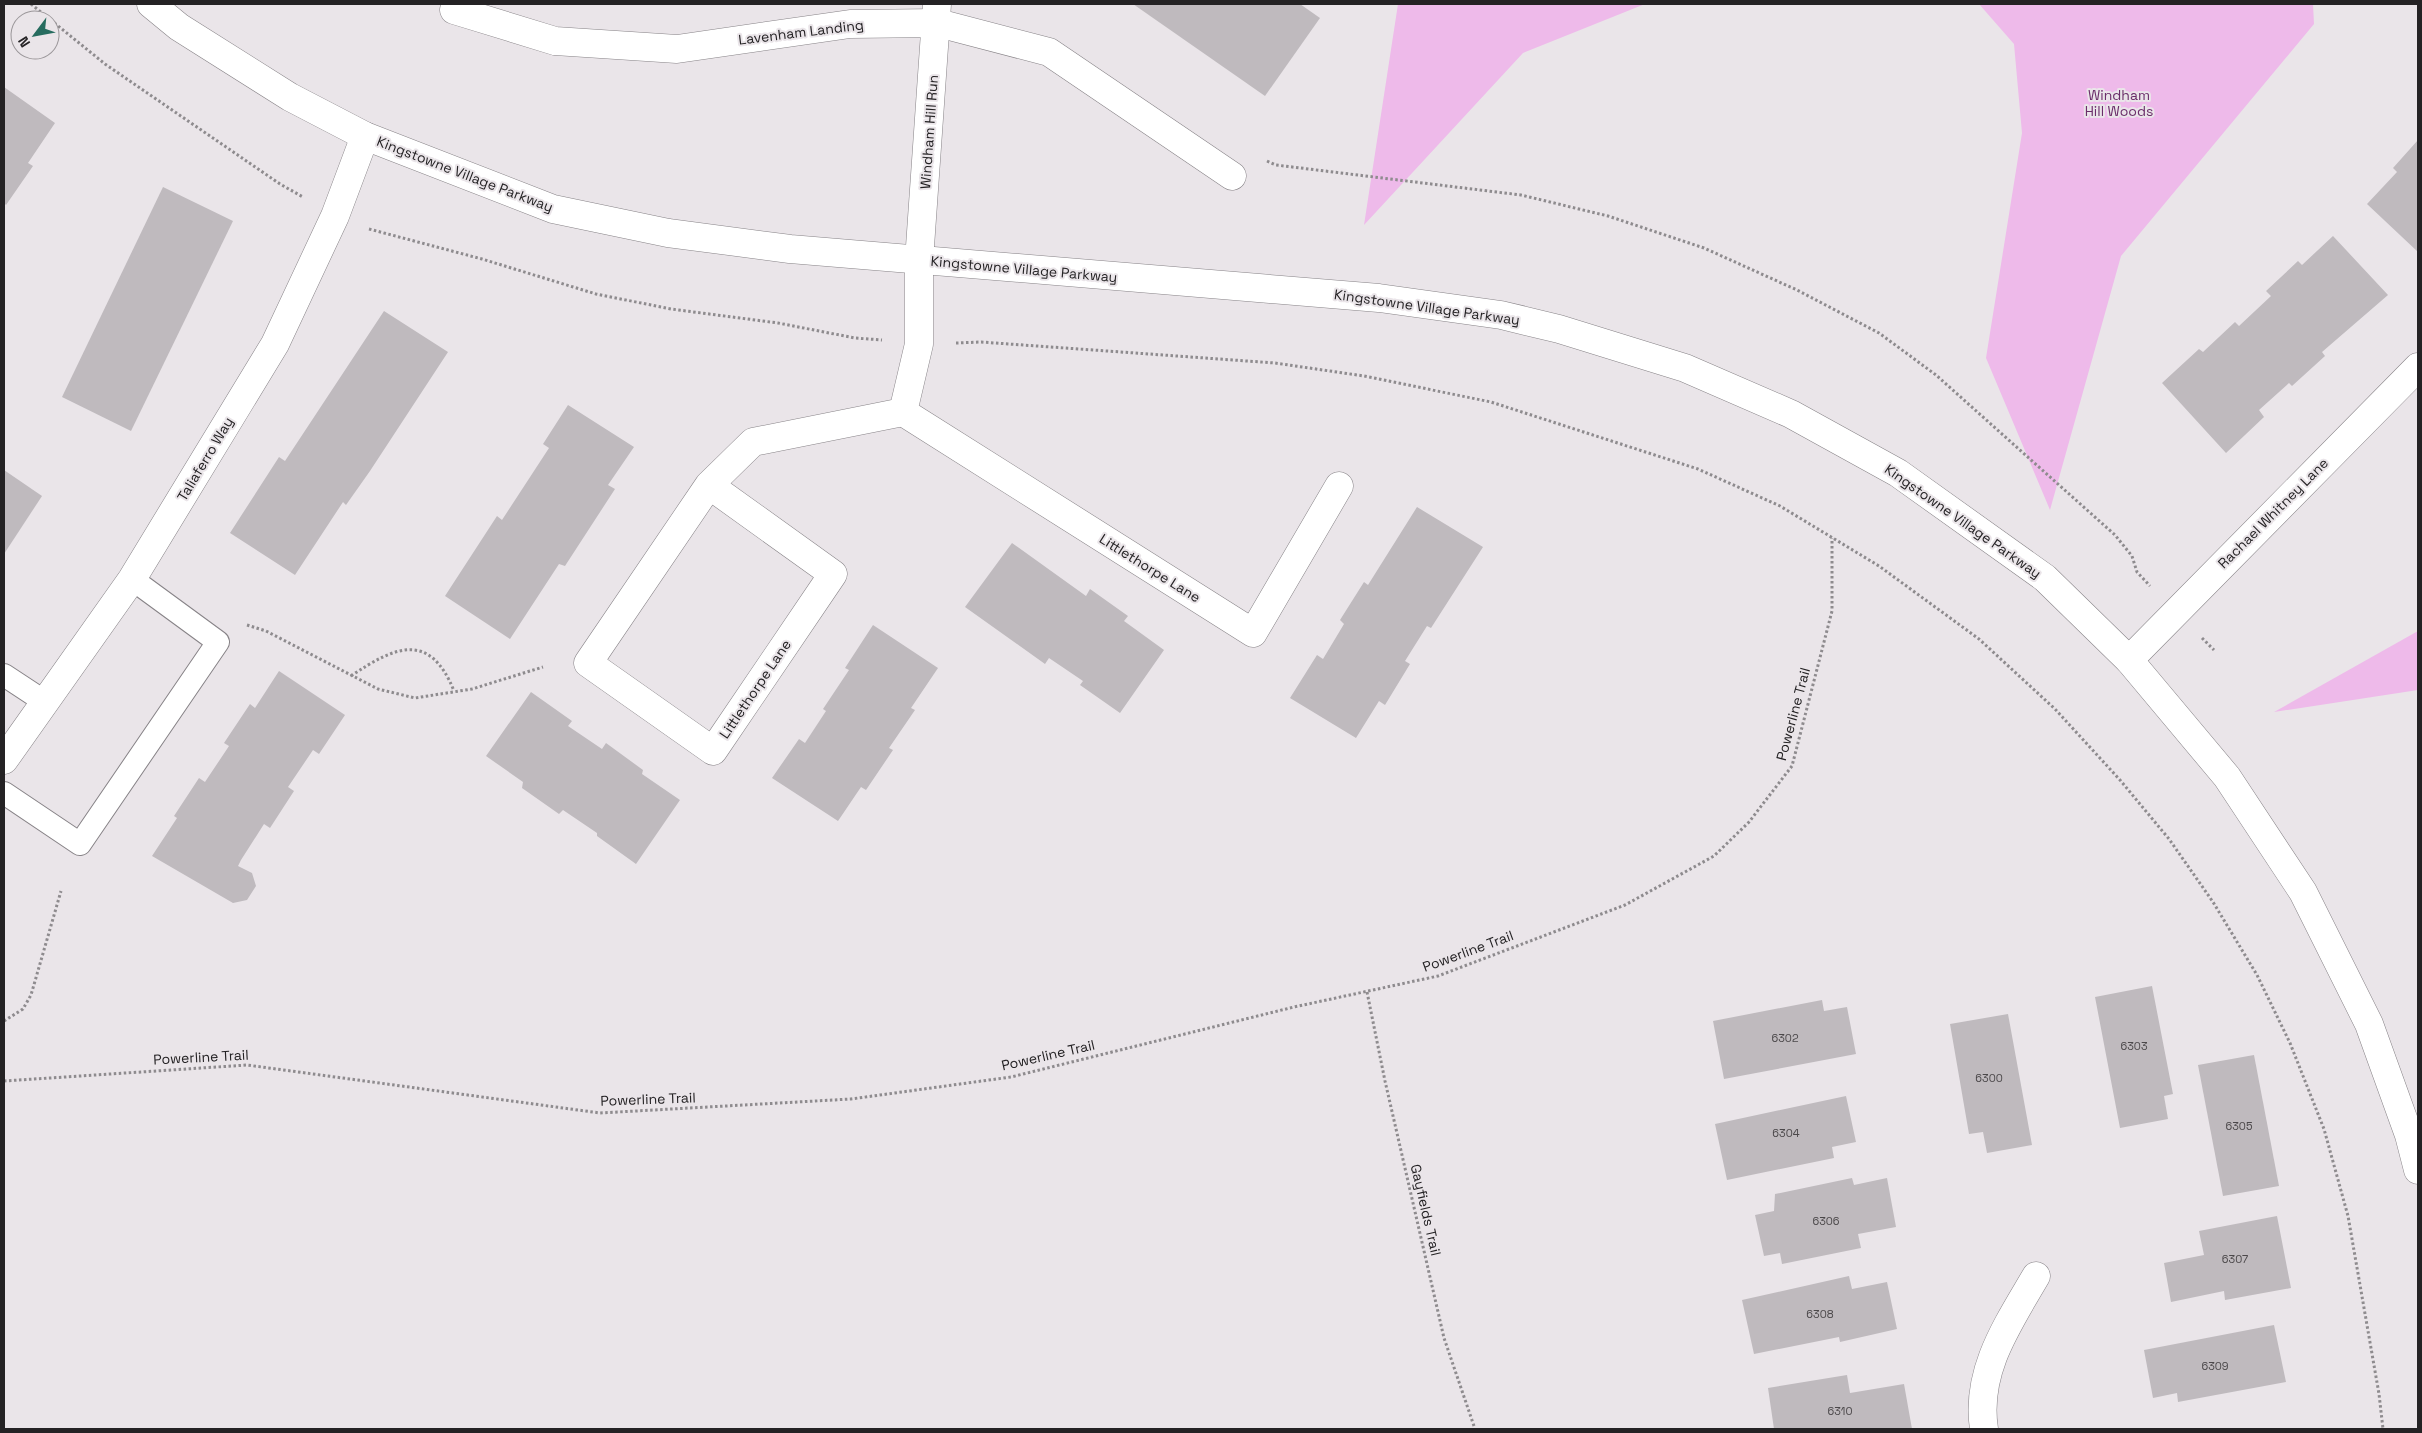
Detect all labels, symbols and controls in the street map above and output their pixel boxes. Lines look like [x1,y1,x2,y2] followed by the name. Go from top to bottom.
[10,10,60,60] north arrow
[737,15,865,49] street label: Lavenham Landing
[14,33,34,51] text: N
[916,74,942,190] street label: Windham Hill Run
[2085,86,2153,120] park label: Windham Hill Woods
[374,132,556,216] street label: Kingstowne Village Parkway
[930,252,1118,286] street label: Kingstowne Village Parkway
[1333,285,1521,329] street label: Kingstowne Village Parkway
[173,414,237,504] street label: Taliaferro Way
[2214,454,2332,572] street label: Rachael Whitney Lane
[1881,460,2045,582] street label: Kingstowne Village Parkway
[1096,530,1204,606] street label: Littlethorpe Lane
[715,636,795,742] street label: Littlethorpe Lane
[1772,666,1814,762] street label: Powerline Trail
[1420,926,1516,976] street label: Powerline Trail
[1771,1031,1799,1045] house number: 6302
[999,1035,1097,1075] street label: Powerline Trail
[2120,1039,2148,1053] house number: 6303
[153,1046,249,1068] street label: Powerline Trail
[1975,1071,2003,1085] house number: 6300
[600,1088,696,1110] street label: Powerline Trail
[2225,1119,2253,1133] house number: 6305
[1772,1126,1800,1140] house number: 6304
[1407,1162,1445,1258] street label: Gayfields Trail
[1812,1214,1840,1228] house number: 6306
[2222,1252,2248,1266] house number: 6307
[1806,1307,1834,1321] house number: 6308
[2201,1359,2229,1373] house number: 6309
[1828,1404,1852,1418] house number: 6310

